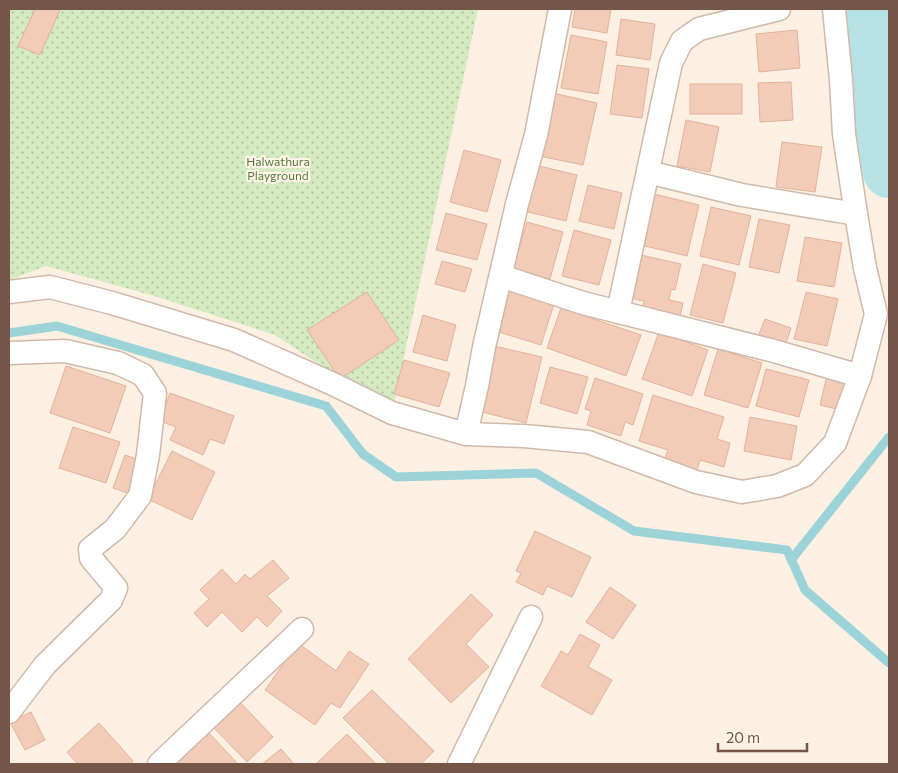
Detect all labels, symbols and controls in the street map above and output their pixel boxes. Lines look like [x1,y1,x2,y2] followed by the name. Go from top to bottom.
[246,154,310,182] park label: Halwathura Playground
[718,720,807,752] scale bar
[726,728,760,746] text: 20 m

